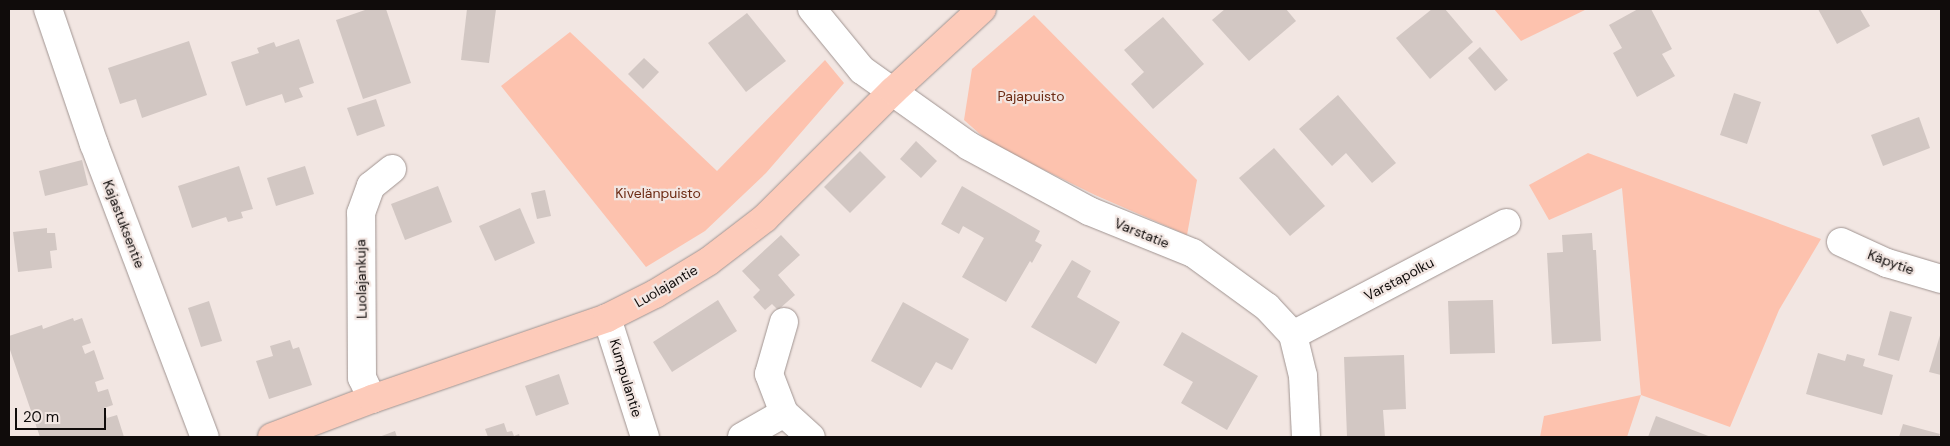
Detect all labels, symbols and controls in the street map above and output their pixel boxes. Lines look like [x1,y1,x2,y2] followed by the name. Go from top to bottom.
[998,88,1064,104] park label: Pajapuisto
[99,177,149,271] street label: Kajastuksentie
[615,185,701,201] park label: Kivelänpuisto
[1112,214,1172,252] street label: Varstatie
[352,239,370,319] street label: Luolajankuja
[1865,246,1917,278] street label: Käpytie
[1361,254,1437,304] street label: Varstapolku
[631,261,701,311] street label: Luolajantie
[606,337,646,419] street label: Kumpulantie
[18,398,109,430] scale bar
[23,407,59,427] text: 20 m

